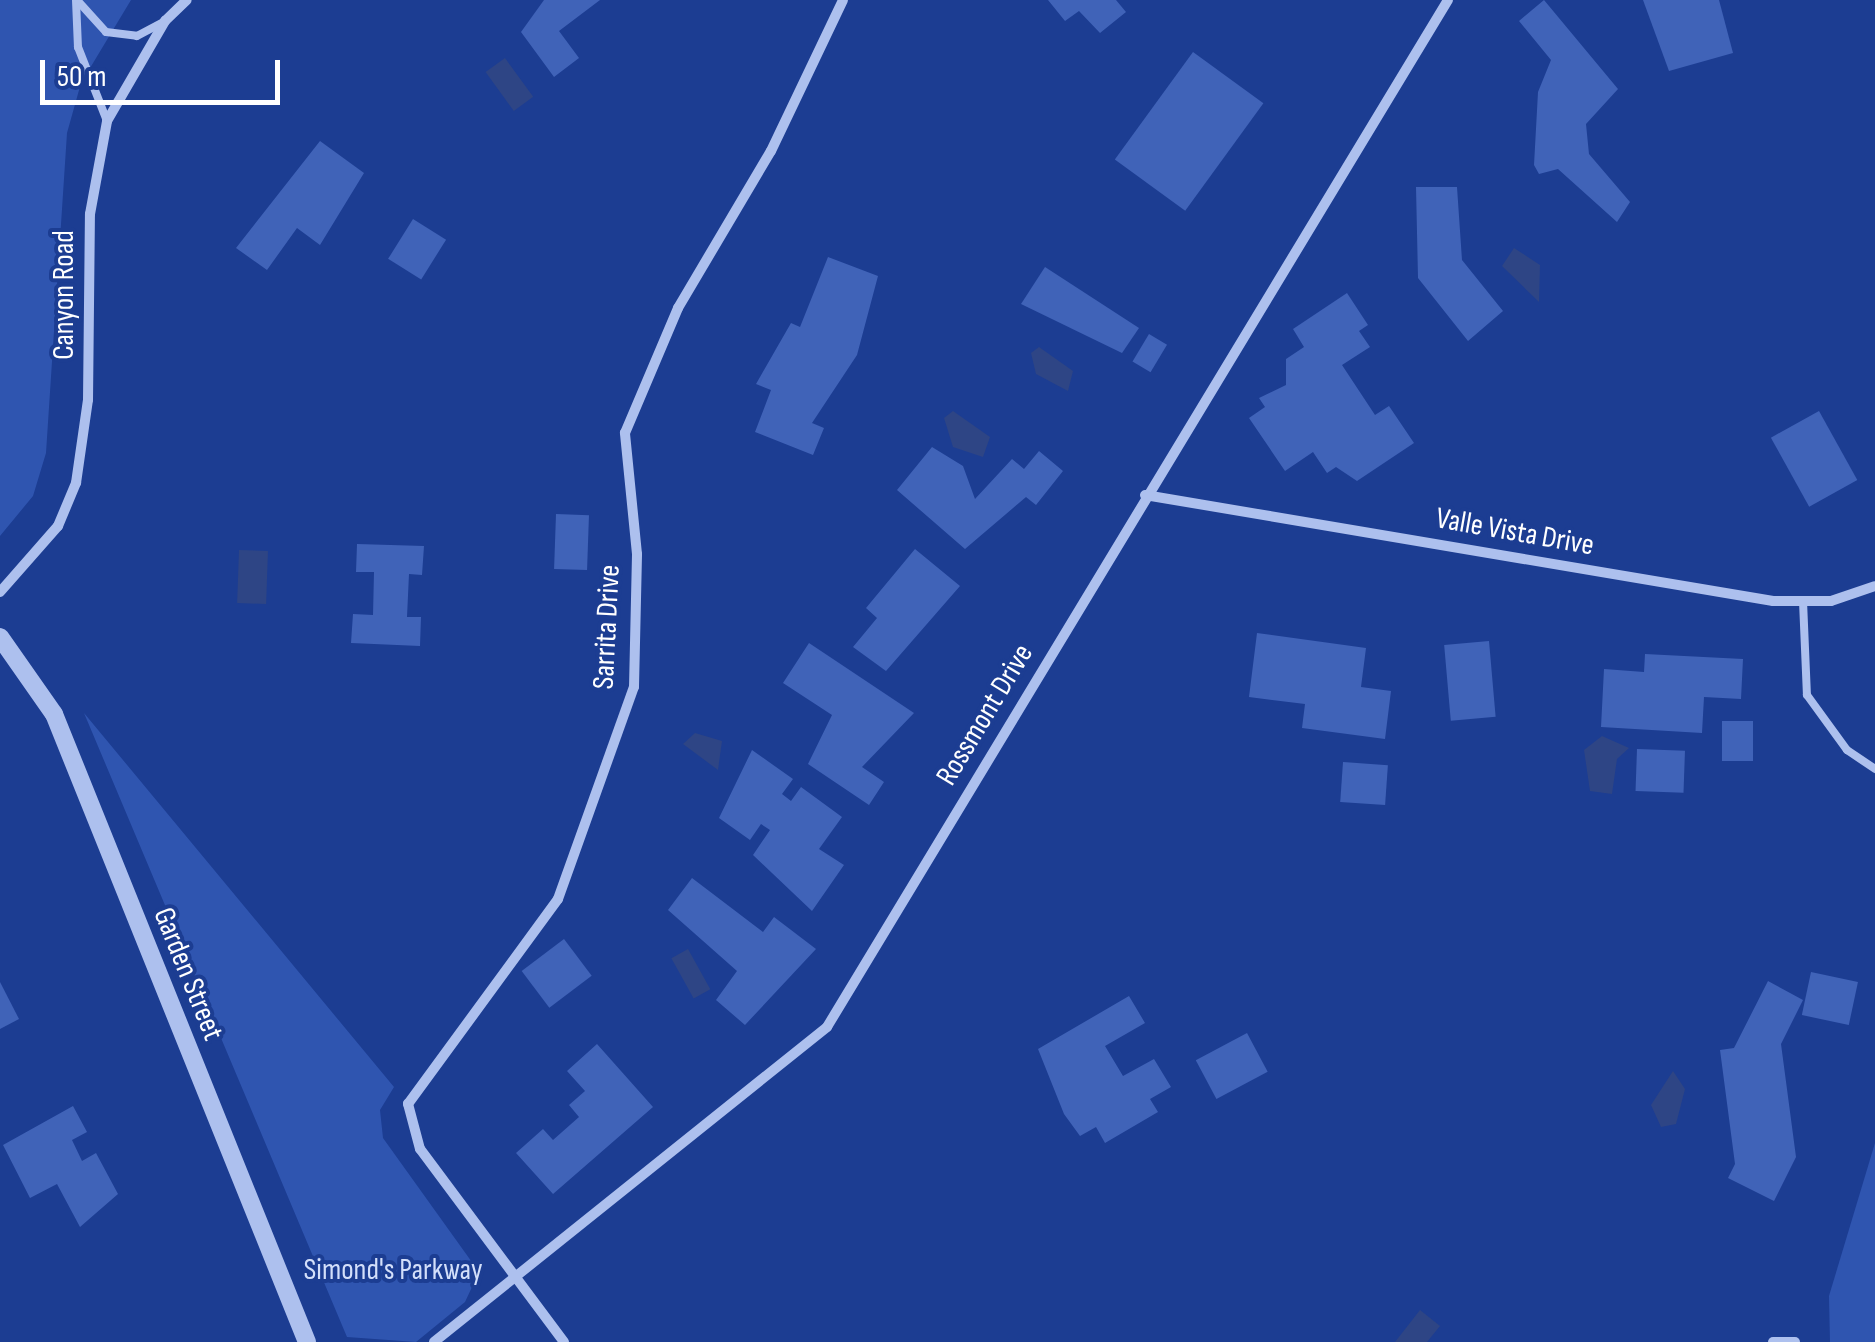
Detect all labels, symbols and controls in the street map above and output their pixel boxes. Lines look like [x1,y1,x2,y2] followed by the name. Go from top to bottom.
[45,40,285,102] scale bar
[57,59,106,95] text: 50 m
[46,230,82,360] street label: Canyon Road
[1433,500,1597,564] street label: Valle Vista Drive
[586,564,628,690] street label: Sarrita Drive
[929,638,1041,792] street label: Rossmont Drive
[145,902,231,1046] street label: Garden Street
[303,1252,483,1288] park label: Simond's Parkway

